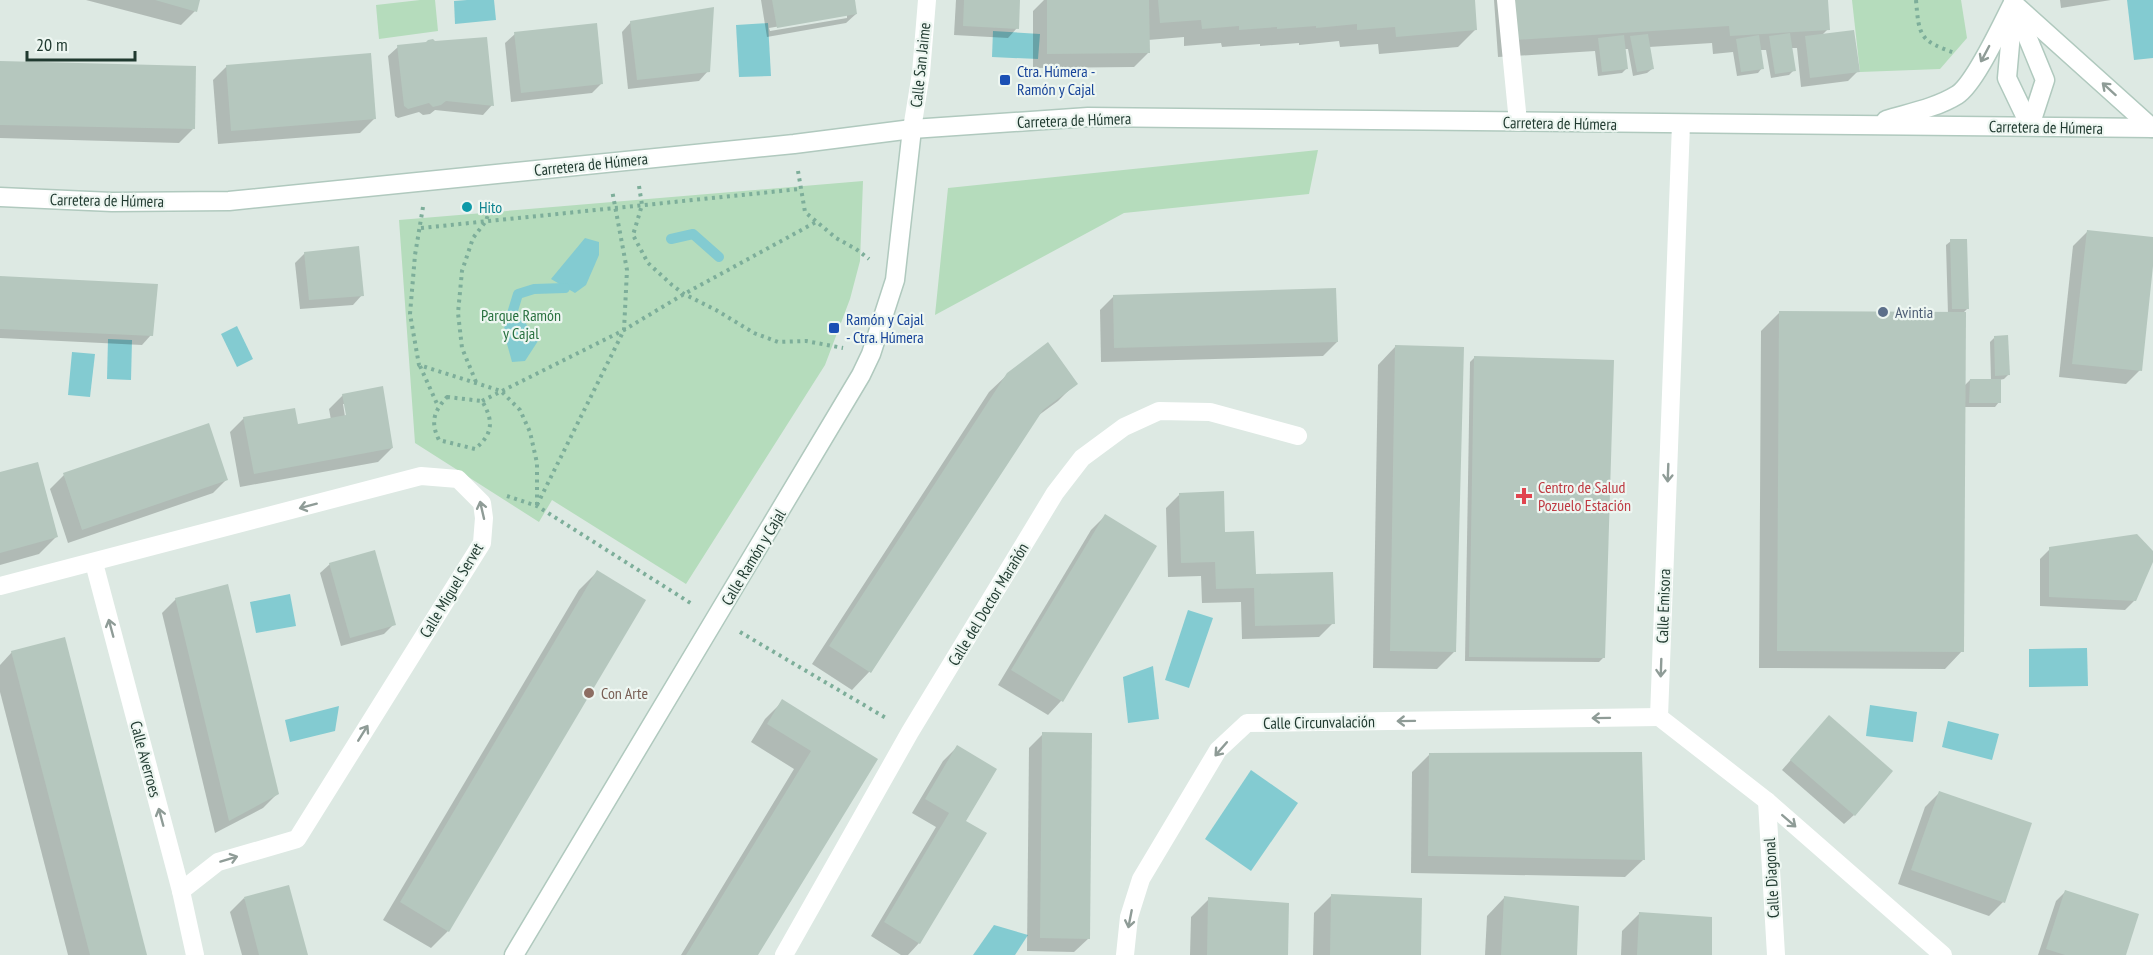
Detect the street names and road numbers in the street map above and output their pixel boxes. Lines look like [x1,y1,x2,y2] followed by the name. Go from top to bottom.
[906,21,934,109] street label: Calle San Jaime
[1017,108,1131,132] street label: Carretera de Húmera
[1503,112,1617,134] street label: Carretera de Húmera
[1989,116,2103,138] street label: Carretera de Húmera
[533,148,649,180] street label: Carretera de Húmera
[50,189,164,211] street label: Carretera de Húmera
[716,505,790,609] street label: Calle Ramón y Cajal
[415,538,488,641] street label: Calle Miguel Servet
[943,539,1033,669] street label: Calle del Doctor Marañón
[1652,568,1674,644] street label: Calle Emisora
[1263,711,1375,733] street label: Calle Circunvalación
[126,719,166,799] street label: Calle Averroes
[1759,837,1783,919] street label: Calle Diagonal

